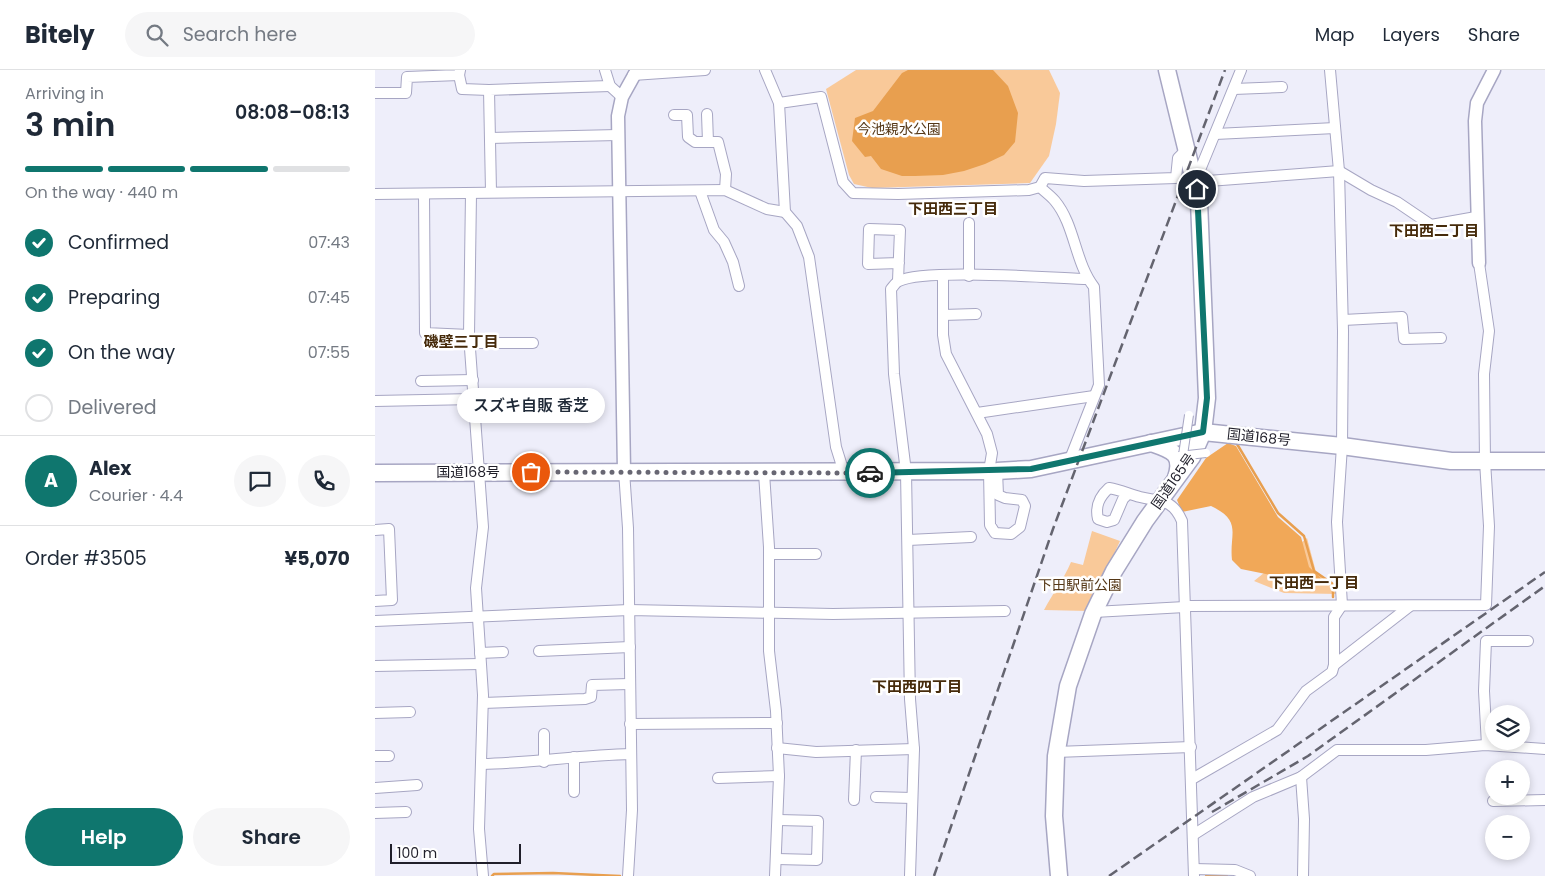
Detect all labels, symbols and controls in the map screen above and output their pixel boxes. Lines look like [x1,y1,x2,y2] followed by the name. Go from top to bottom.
[125,12,475,57] search box
[25,18,95,51] text: Bitely
[143,21,171,49] icon: search
[183,21,297,48] text: Search here
[1315,22,1355,47] text: Map
[1383,22,1440,47] text: Layers
[1468,22,1520,47] text: Share
[25,82,104,105] text: Arriving in
[235,99,350,126] text: 08:08–08:13
[25,102,115,147] text: 3 min
[857,119,941,139] park label: 今池親水公園
[1176,168,1218,210] pin
[1183,175,1211,203] icon: home
[25,181,178,204] text: On the way · 440 m
[908,198,998,219] district label: 下田西三丁目
[1389,220,1479,241] district label: 下田西二丁目
[25,229,53,257] icon: check
[68,229,169,256] text: Confirmed
[308,231,350,254] text: 07:43
[25,284,53,312] icon: check
[68,284,160,311] text: Preparing
[308,286,350,309] text: 07:45
[423,331,499,352] district label: 磯壁三丁目
[25,339,53,367] icon: check
[68,339,175,366] text: On the way
[308,341,350,364] text: 07:55
[457,387,605,422] callout: スズキ自販 香芝
[68,394,157,421] text: Delivered
[473,394,589,417] text: スズキ自販 香芝
[1226,424,1292,450] street label: 国道168号
[845,448,895,498] courier
[1146,449,1200,513] street label: 国道165号
[510,451,552,493] pin
[89,455,131,482] text: Alex
[234,455,286,507] button: chat
[298,455,350,507] button: phone
[517,458,545,486] icon: bag
[856,459,884,487] icon: car
[436,462,500,482] street label: 国道168号
[44,467,58,494] text: A
[89,484,183,507] text: Courier · 4.4
[25,545,147,572] text: Order #3505
[285,545,350,572] text: ¥5,070
[1269,572,1359,593] district label: 下田西一丁目
[1038,575,1122,595] park label: 下田駅前公園
[872,676,962,697] district label: 下田西四丁目
[1485,705,1530,860] map controls
[1485,705,1530,750] button: layers
[1485,760,1530,805] button: +
[25,808,183,866] button: Help
[193,808,350,866] button: Share
[1485,815,1530,860] button: −
[390,841,521,864] scale bar
[397,843,437,863] text: 100 m

